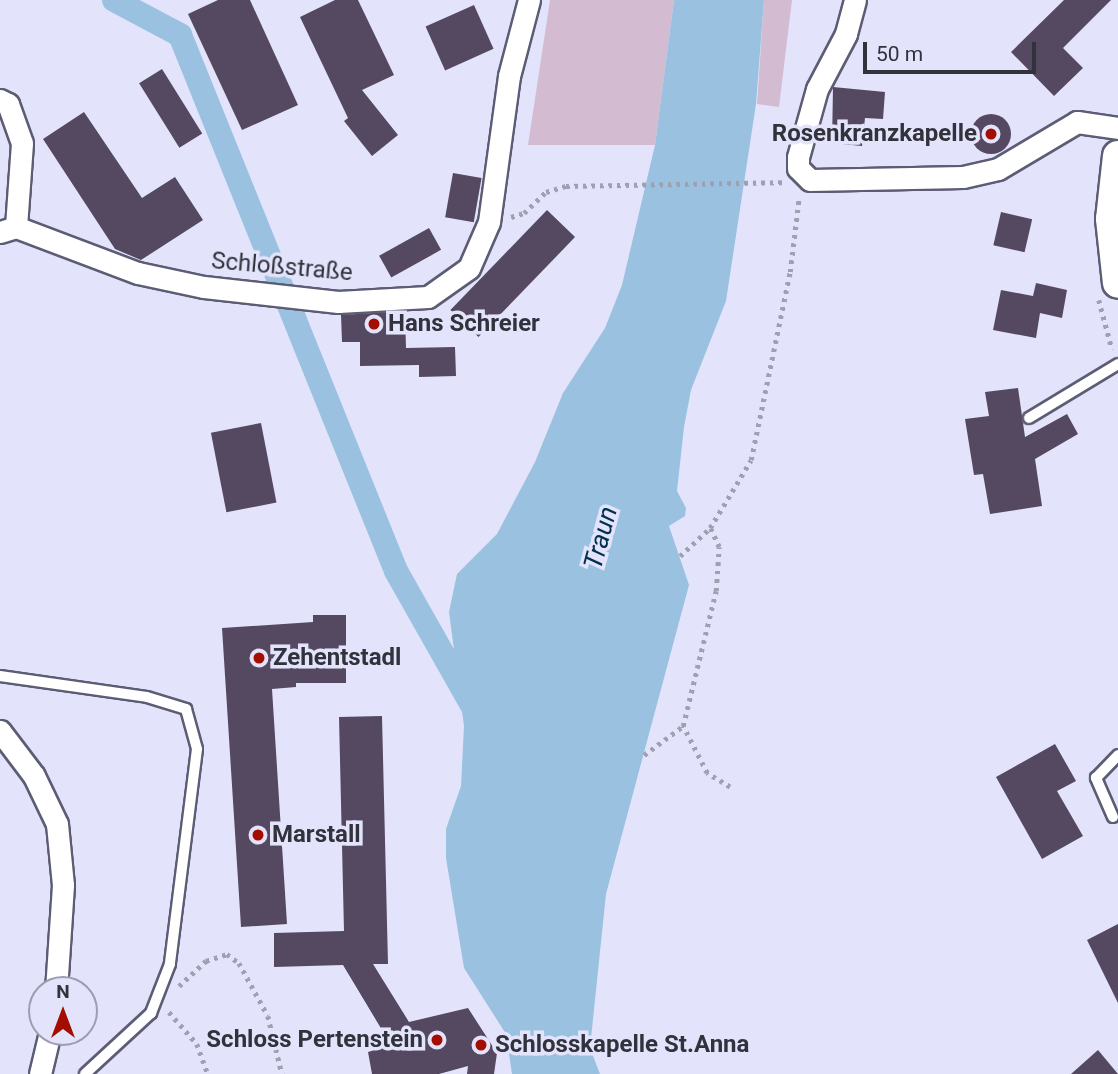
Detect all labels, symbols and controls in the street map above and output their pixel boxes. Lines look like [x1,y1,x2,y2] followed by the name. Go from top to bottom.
[866,28,1039,72] scale bar
[876,42,923,66] text: 50 m
[772,120,977,148] place label: Rosenkranzkapelle
[983,126,999,142] marker: Rosenkranzkapelle
[210,246,354,288] street label: Schloßstraße
[388,310,540,338] place label: Hans Schreier
[366,316,382,332] marker: Hans Schreier
[578,503,624,573] water label: Traun
[273,644,401,672] place label: Zehentstadl
[251,650,267,666] marker: Zehentstadl
[272,821,361,849] place label: Marstall
[250,827,266,843] marker: Marstall
[28,976,98,1046] north arrow
[56,980,70,1003] text: N
[206,1026,423,1054] place label: Schloss Pertenstein
[495,1031,749,1059] place label: Schlosskapelle St.Anna
[429,1032,445,1048] marker: Schloss Pertenstein
[473,1037,489,1053] marker: Schlosskapelle St.Anna

